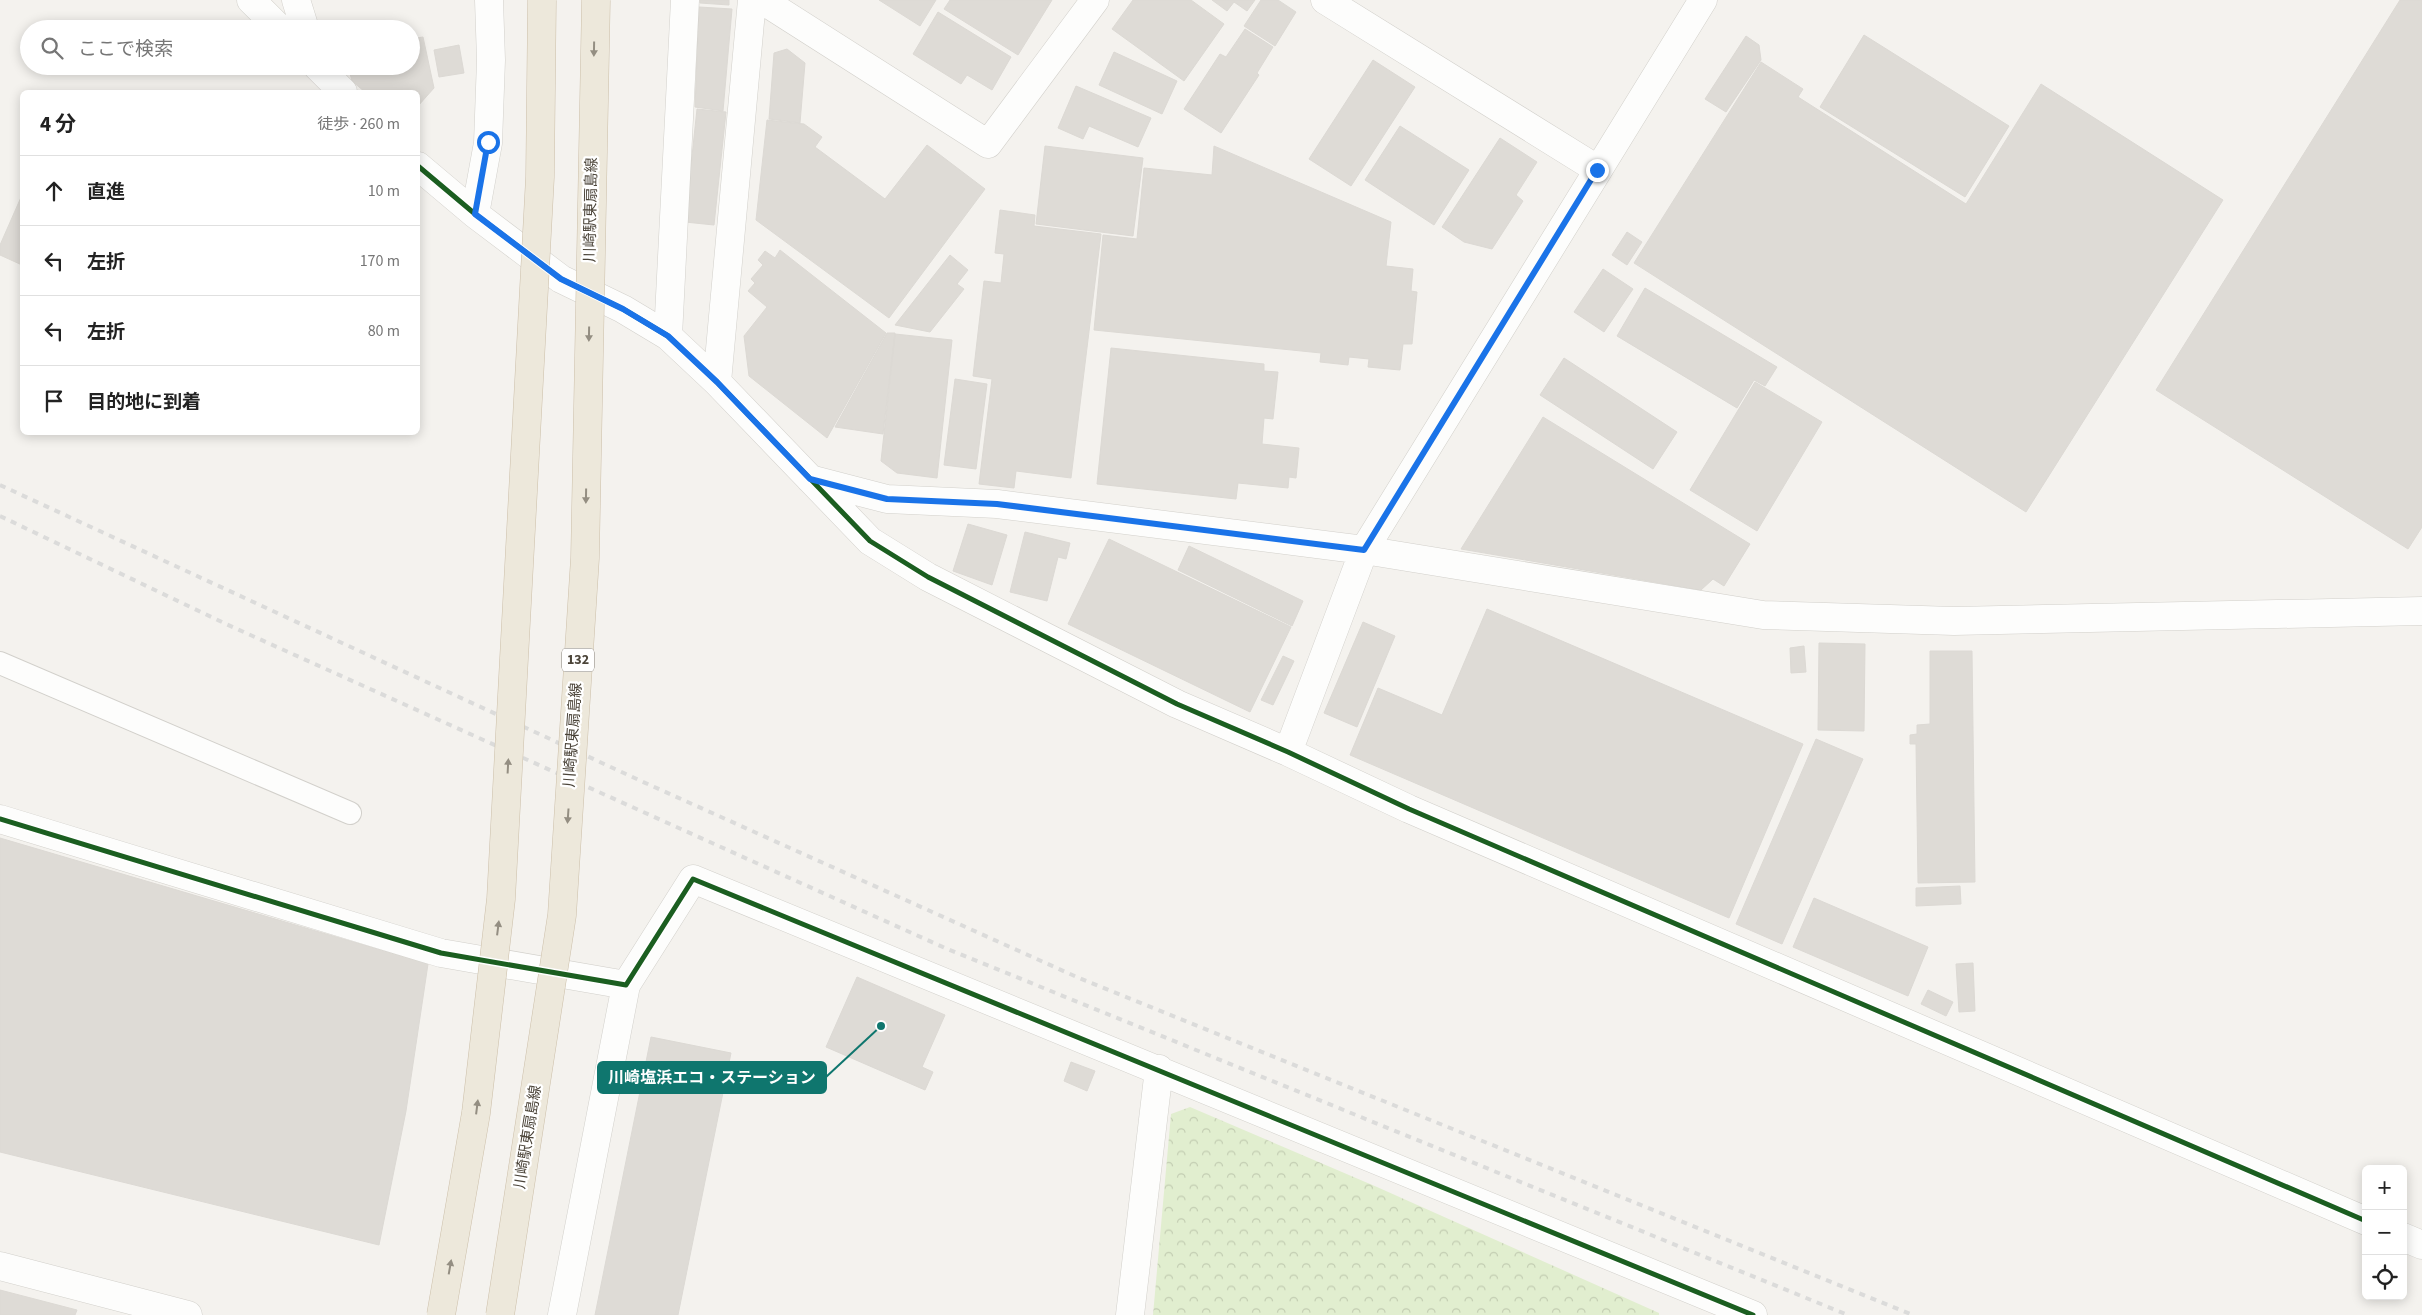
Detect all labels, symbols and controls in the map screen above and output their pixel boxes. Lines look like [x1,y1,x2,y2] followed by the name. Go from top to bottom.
[20,20,420,75] search box
[38,34,66,62] icon: search
[78,36,173,63] text: ここで検索
[590,41,598,57] one-way arrow
[40,109,76,139] text: 4 分
[317,113,400,135] text: 徒歩 · 260 m
[477,131,500,154] route start
[580,157,602,263] street label: 川崎駅東扇島線
[1586,159,1609,182] route end
[40,177,68,205] icon: ahead
[87,179,125,206] text: 直進
[368,180,400,202] text: 10 m
[40,247,68,275] icon: left
[87,249,125,276] text: 左折
[360,250,400,272] text: 170 m
[40,317,68,345] icon: left
[87,319,125,346] text: 左折
[368,320,400,342] text: 80 m
[584,326,592,342] one-way arrow
[40,387,68,415] icon: arrive
[87,389,201,416] text: 目的地に到着
[582,488,590,504] one-way arrow
[562,648,594,672] road number: 132
[559,682,587,788] street label: 川崎駅東扇島線
[505,758,513,774] one-way arrow
[564,808,572,824] one-way arrow
[494,920,502,936] one-way arrow
[598,1062,826,1093] callout: 川崎塩浜エコ・ステーション
[608,1067,816,1089] text: 川崎塩浜エコ・ステーション
[509,1083,547,1191] street label: 川崎駅東扇島線
[473,1098,481,1114] one-way arrow
[2362,1165,2407,1300] map controls
[2362,1165,2407,1210] button: +
[2362,1210,2407,1255] button: −
[2362,1255,2407,1300] button: locate
[446,1259,454,1275] one-way arrow

